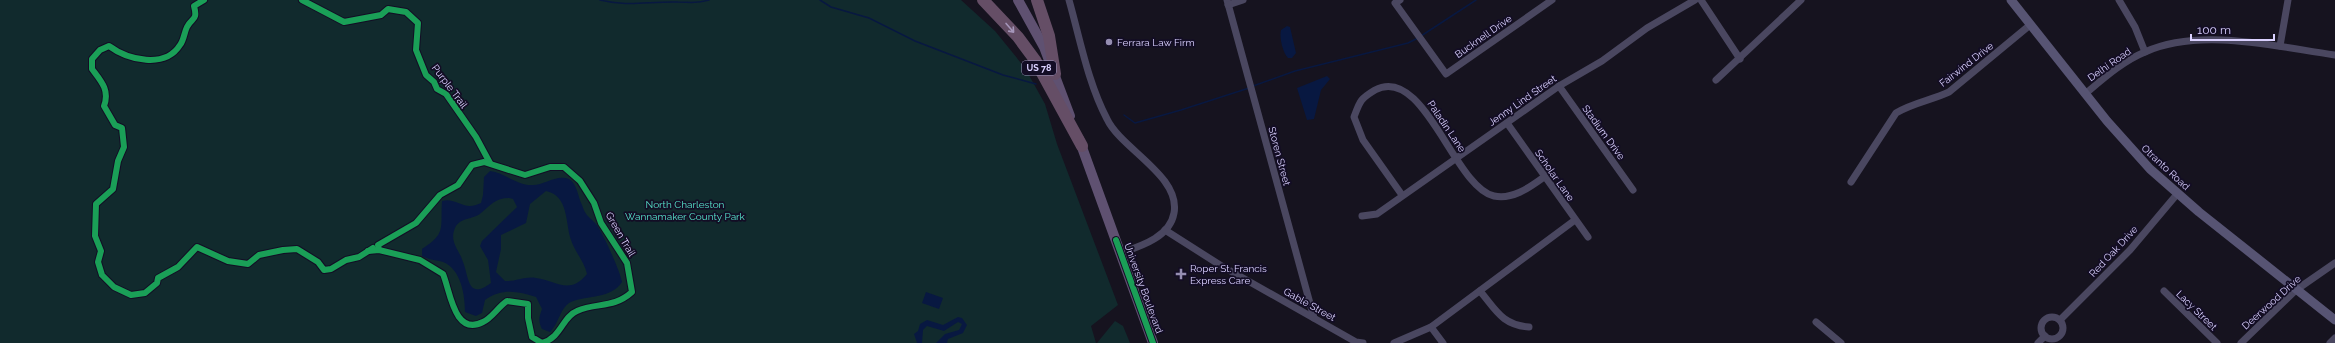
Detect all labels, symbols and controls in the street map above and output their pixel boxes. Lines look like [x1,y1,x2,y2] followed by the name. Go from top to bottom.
[1453,13,1514,60] street label: Bucknell Drive
[2191,16,2274,42] scale bar
[1005,23,1015,33] one-way arrow
[2197,23,2231,37] text: 100 m
[1104,37,1114,47] marker: Ferrara Law Firm
[1117,37,1195,48] place label: Ferrara Law Firm
[1937,40,1995,89] street label: Fairwind Drive
[2086,45,2133,83] street label: Delhi Road
[1022,61,1056,75] road number: US 78
[430,62,470,110] street label: Purple Trail
[1486,73,1559,128] street label: Jenny Lind Street
[1425,99,1468,154] street label: Paladin Lane
[1580,103,1627,162] street label: Stadium Drive
[1266,125,1293,187] street label: Storen Street
[2139,142,2192,192] street label: Otranto Road
[1533,147,1576,203] street label: Scholar Lane
[625,199,746,222] park label: North Charleston Wannamaker County Park
[603,210,638,259] street label: Green Trail
[2087,223,2140,279] street label: Red Oak Drive
[1122,241,1165,335] street label: University Boulevard
[1190,263,1267,286] place label: Roper St. Francis Express Care
[1175,268,1187,280] marker: Roper St. Francis Express Care
[2240,273,2303,332] street label: Deerwood Drive
[1282,286,1338,324] street label: Gable Street
[2174,288,2220,333] street label: Lacy Street

